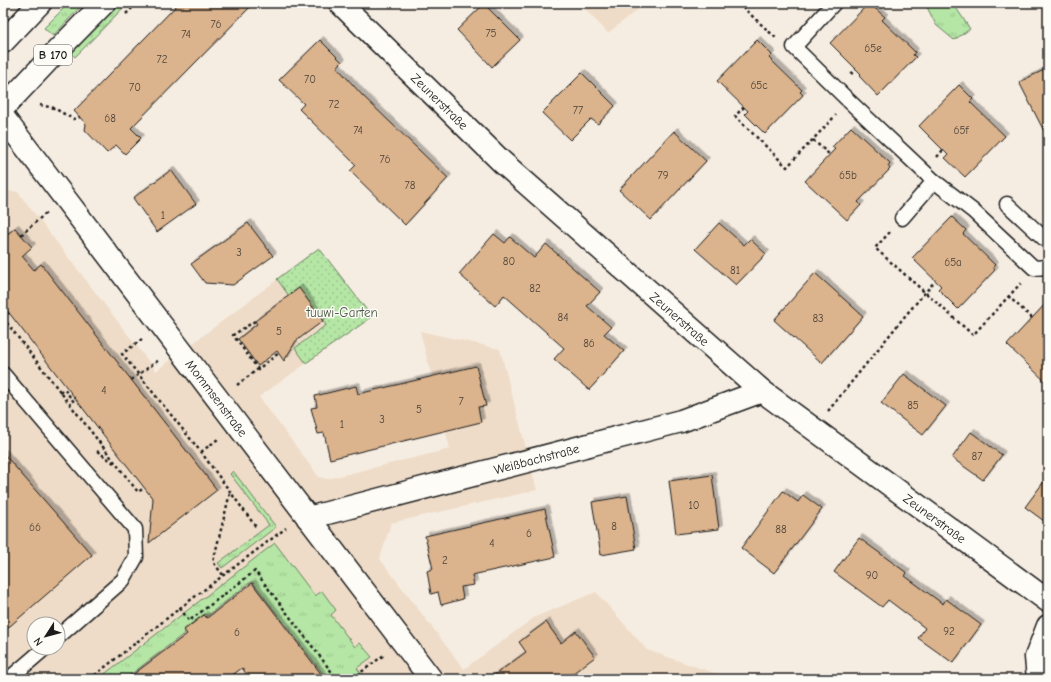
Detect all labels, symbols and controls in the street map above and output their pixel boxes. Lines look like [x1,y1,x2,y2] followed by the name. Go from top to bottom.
[210,18,222,31] house number: 76
[485,27,497,40] house number: 75
[181,28,191,41] house number: 74
[864,42,882,55] house number: 65e
[34,45,72,65] road number: B 170
[157,53,168,66] house number: 72
[408,70,472,133] street label: Zeunerstraße
[304,73,316,86] house number: 70
[750,79,768,92] house number: 65c
[129,81,141,94] house number: 70
[329,98,340,111] house number: 72
[573,104,583,117] house number: 77
[104,112,116,125] house number: 68
[353,124,363,137] house number: 74
[954,124,969,137] house number: 65f
[379,153,391,166] house number: 76
[657,169,669,182] house number: 79
[839,169,857,182] house number: 65b
[405,179,416,192] house number: 78
[161,209,165,222] house number: 1
[236,246,242,259] house number: 3
[503,255,515,268] house number: 80
[944,256,962,269] house number: 65a
[730,264,740,277] house number: 81
[529,282,541,295] house number: 82
[647,289,713,349] street label: Zeunerstraße
[305,305,378,320] park label: tuuwi-Garten
[558,311,569,324] house number: 84
[812,312,824,325] house number: 83
[276,325,282,338] house number: 5
[583,337,595,350] house number: 86
[183,356,251,440] street label: Mommsenstraße
[101,384,107,397] house number: 4
[458,395,464,408] house number: 7
[907,399,919,412] house number: 85
[416,403,422,416] house number: 5
[379,413,385,426] house number: 3
[340,418,344,431] house number: 1
[492,440,581,477] street label: Weißbachstraße
[972,450,982,463] house number: 87
[901,490,969,546] street label: Zeunerstraße
[688,499,700,512] house number: 10
[611,520,617,533] house number: 8
[29,521,41,534] house number: 66
[775,523,787,536] house number: 88
[526,527,532,540] house number: 6
[489,537,495,550] house number: 4
[442,554,448,567] house number: 2
[866,569,878,582] house number: 90
[26,616,66,656] north arrow
[943,625,955,638] house number: 92
[234,626,240,639] house number: 6
[31,635,46,648] text: N

